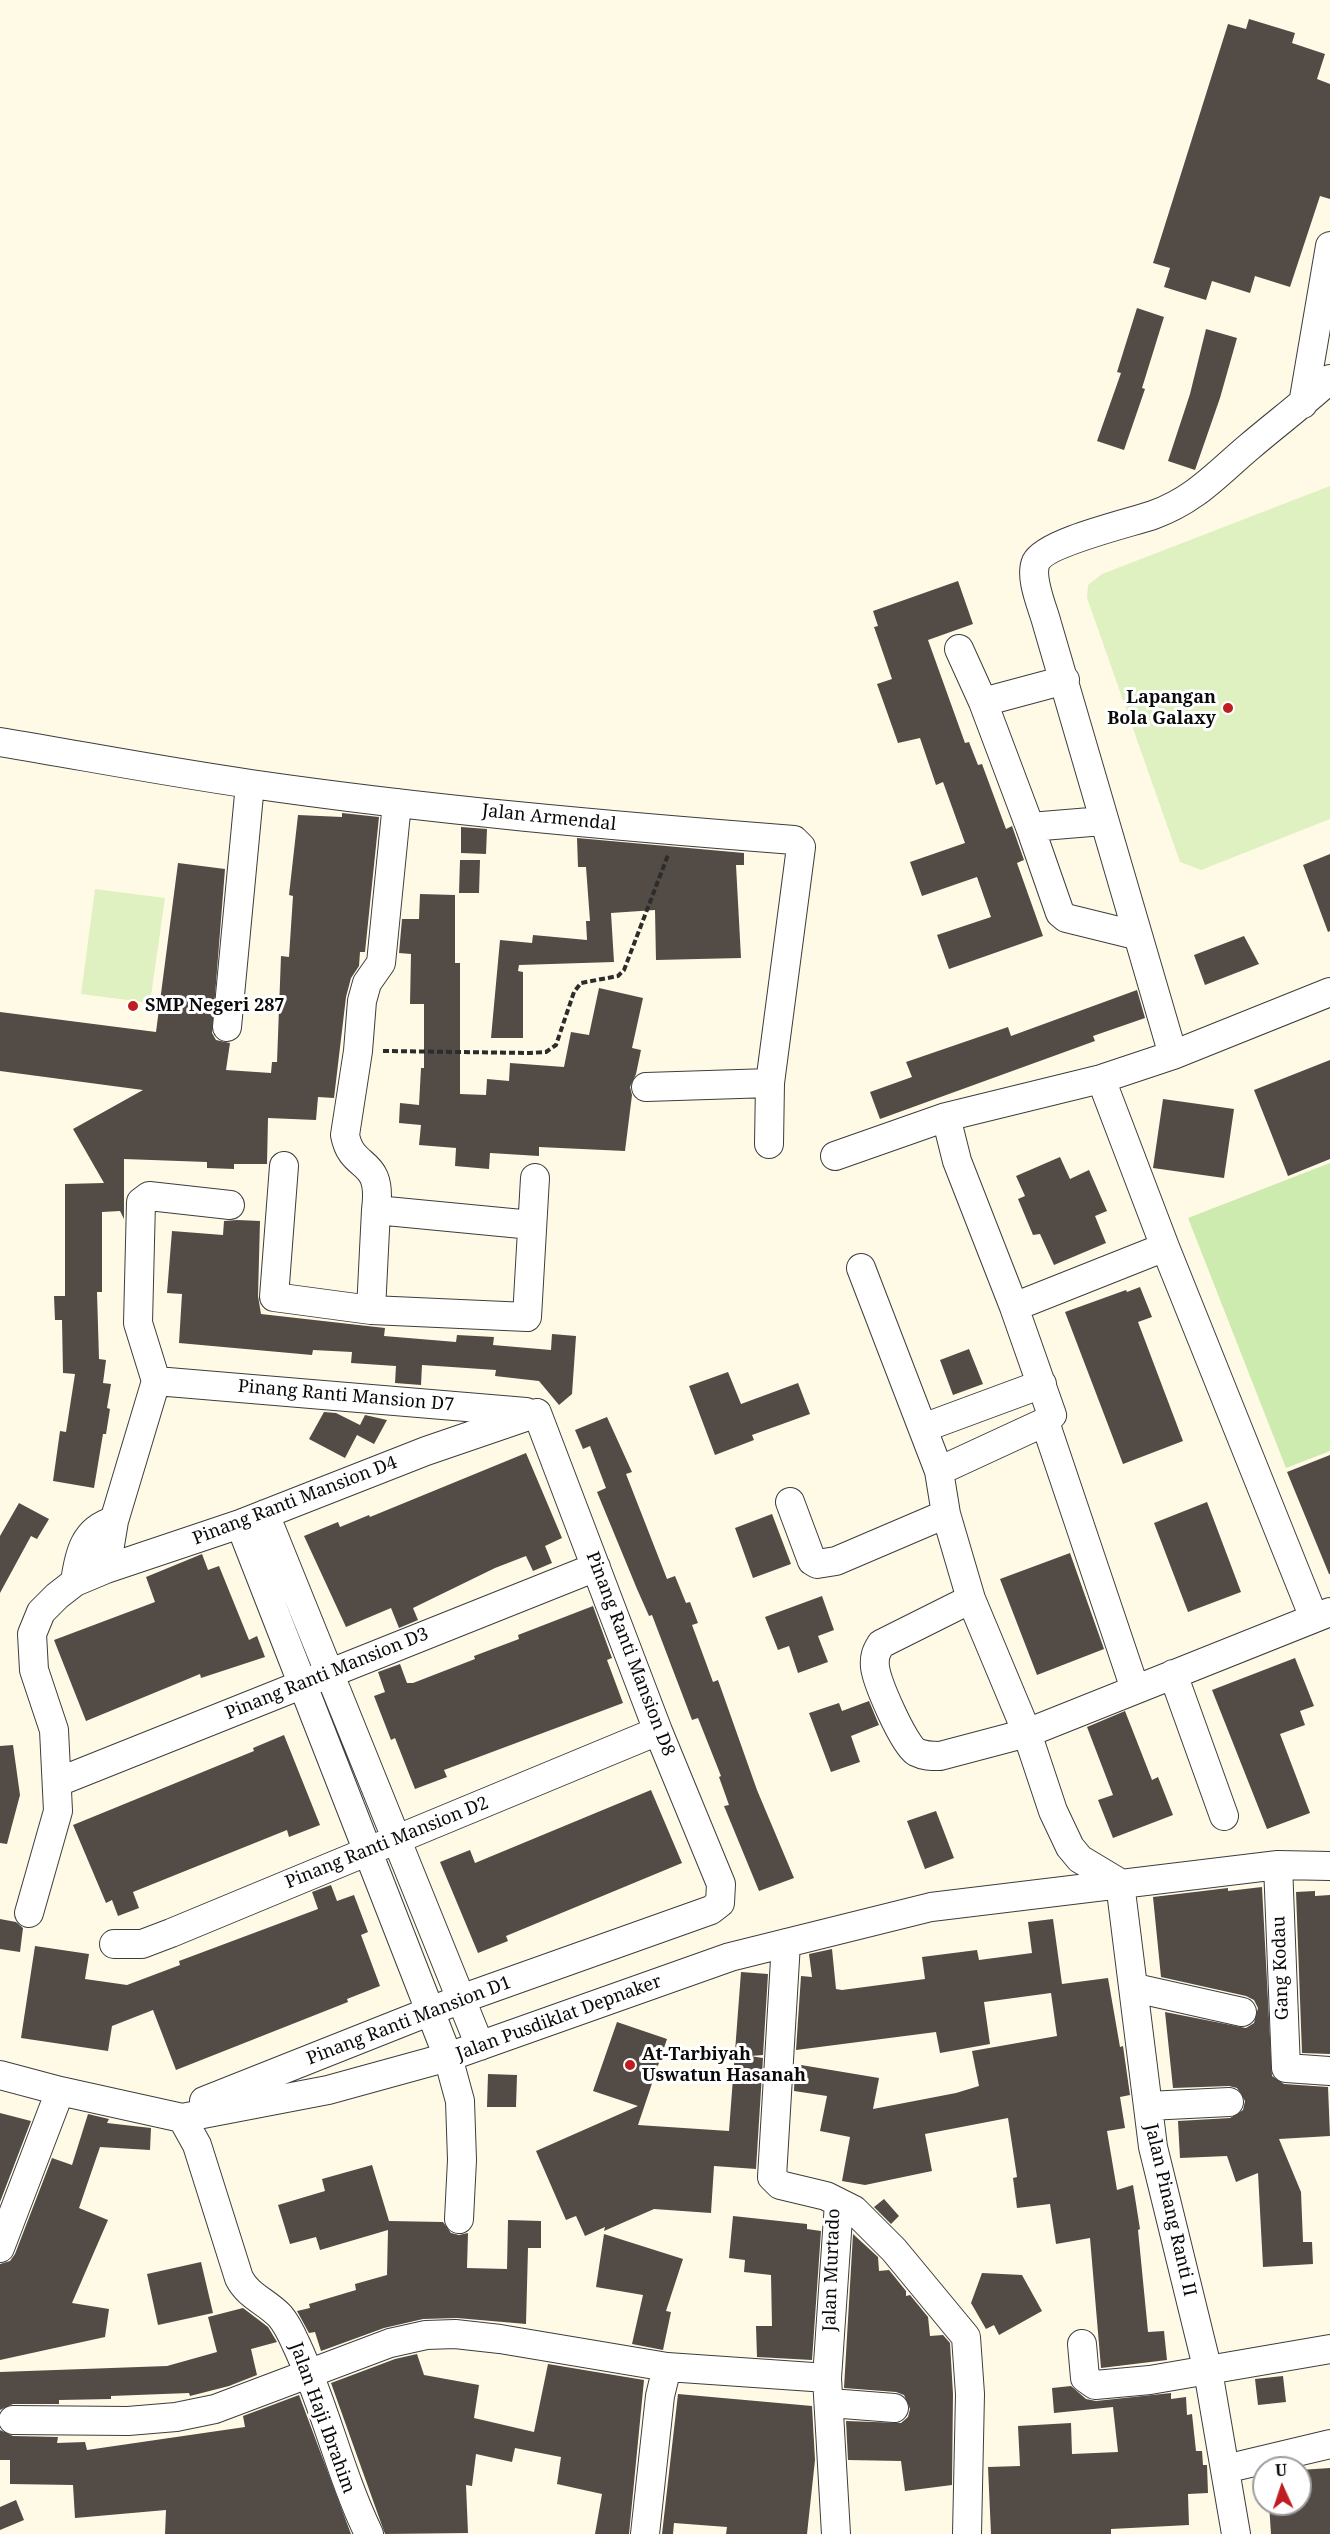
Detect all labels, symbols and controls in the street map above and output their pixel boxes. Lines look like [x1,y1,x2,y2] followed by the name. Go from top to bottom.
[1107,687,1216,730] place label: Lapangan Bola Galaxy
[1221,701,1235,715] marker: Lapangan Bola Galaxy
[481,800,617,836] street label: Jalan Armendal
[145,995,285,1017] place label: SMP Negeri 287
[126,999,140,1013] marker: SMP Negeri 287
[237,1376,455,1416] street label: Pinang Ranti Mansion D7
[190,1452,400,1550] street label: Pinang Ranti Mansion D4
[581,1549,679,1759] street label: Pinang Ranti Mansion D8
[222,1623,432,1725] street label: Pinang Ranti Mansion D3
[282,1792,492,1894] street label: Pinang Ranti Mansion D2
[1268,1916,1294,2020] street label: Gang Kodau
[453,1971,665,2065] street label: Jalan Pusdiklat Depnaker
[304,1972,514,2070] street label: Pinang Ranti Mansion D1
[642,2044,806,2086] place label: At-Tarbiyah Uswatun Hasanah
[623,2058,637,2072] marker: At-Tarbiyah Uswatun Hasanah
[1140,2122,1200,2298] street label: Jalan Pinang Ranti II
[819,2208,845,2332] street label: Jalan Murtado
[285,2340,359,2496] street label: Jalan Haji Ibrahim
[1252,2456,1312,2516] north arrow
[1275,2459,1288,2481] text: U

